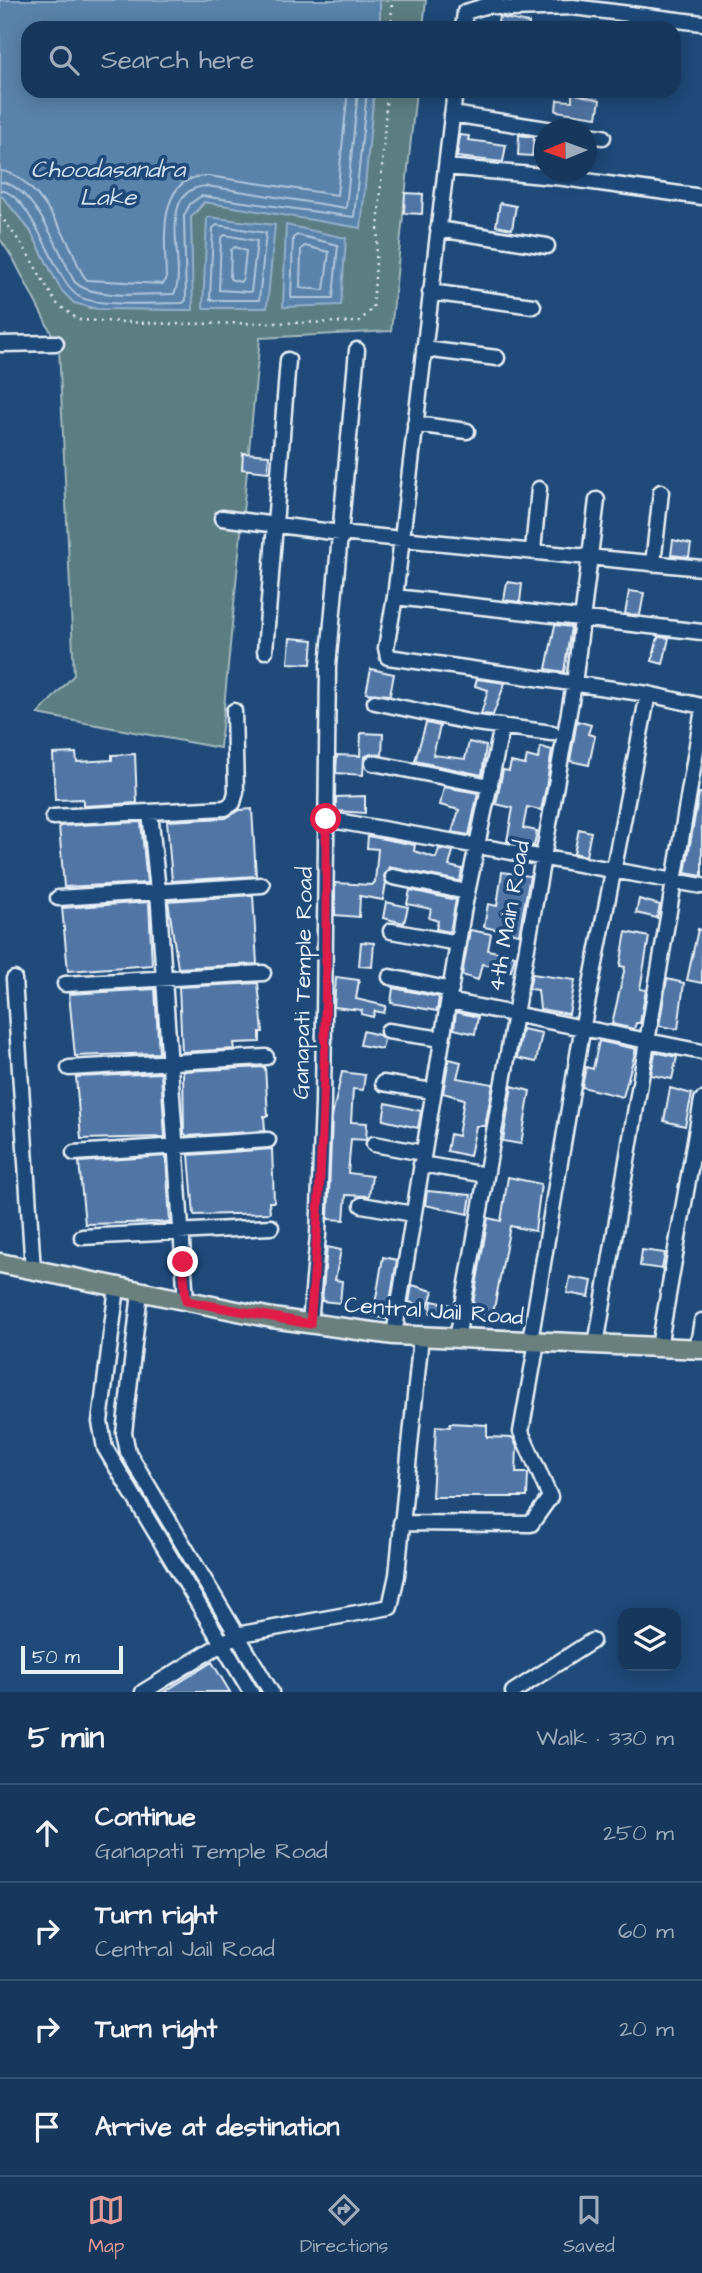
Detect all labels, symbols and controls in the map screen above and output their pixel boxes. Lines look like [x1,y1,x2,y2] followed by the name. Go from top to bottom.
[21,21,681,98] search box
[45,41,83,79] icon: search
[101,42,254,78] text: Search here
[534,119,597,182] north arrow
[31,153,187,215] water label: Choodasandra Lake
[310,803,341,834] route start
[480,838,538,994] street label: 4th Main Road
[285,866,321,1100] street label: Ganapati Temple Road
[167,1246,198,1277] route end
[343,1289,525,1333] street label: Central Jail Road
[618,1608,681,1671] map controls
[618,1608,681,1671] button: layers
[21,1643,122,1675] scale bar
[32,1644,80,1671] text: 50 m
[28,1717,104,1759] text: 5 min
[536,1722,674,1754] text: Walk · 330 m
[95,1799,196,1835] text: Continue
[28,1814,66,1852] icon: ahead
[603,1817,674,1849] text: 250 m
[95,1835,328,1867] text: Ganapati Temple Road
[95,1897,217,1933] text: Turn right
[28,1912,66,1950] icon: right
[618,1915,674,1947] text: 60 m
[95,1933,275,1965] text: Central Jail Road
[28,2010,66,2048] icon: right
[95,2011,217,2047] text: Turn right
[619,2013,674,2045] text: 20 m
[28,2108,66,2146] icon: arrive
[95,2109,340,2145] text: Arrive at destination
[87,2191,125,2260] tab: Map
[300,2191,388,2260] tab: Directions
[563,2191,615,2260] tab: Saved

